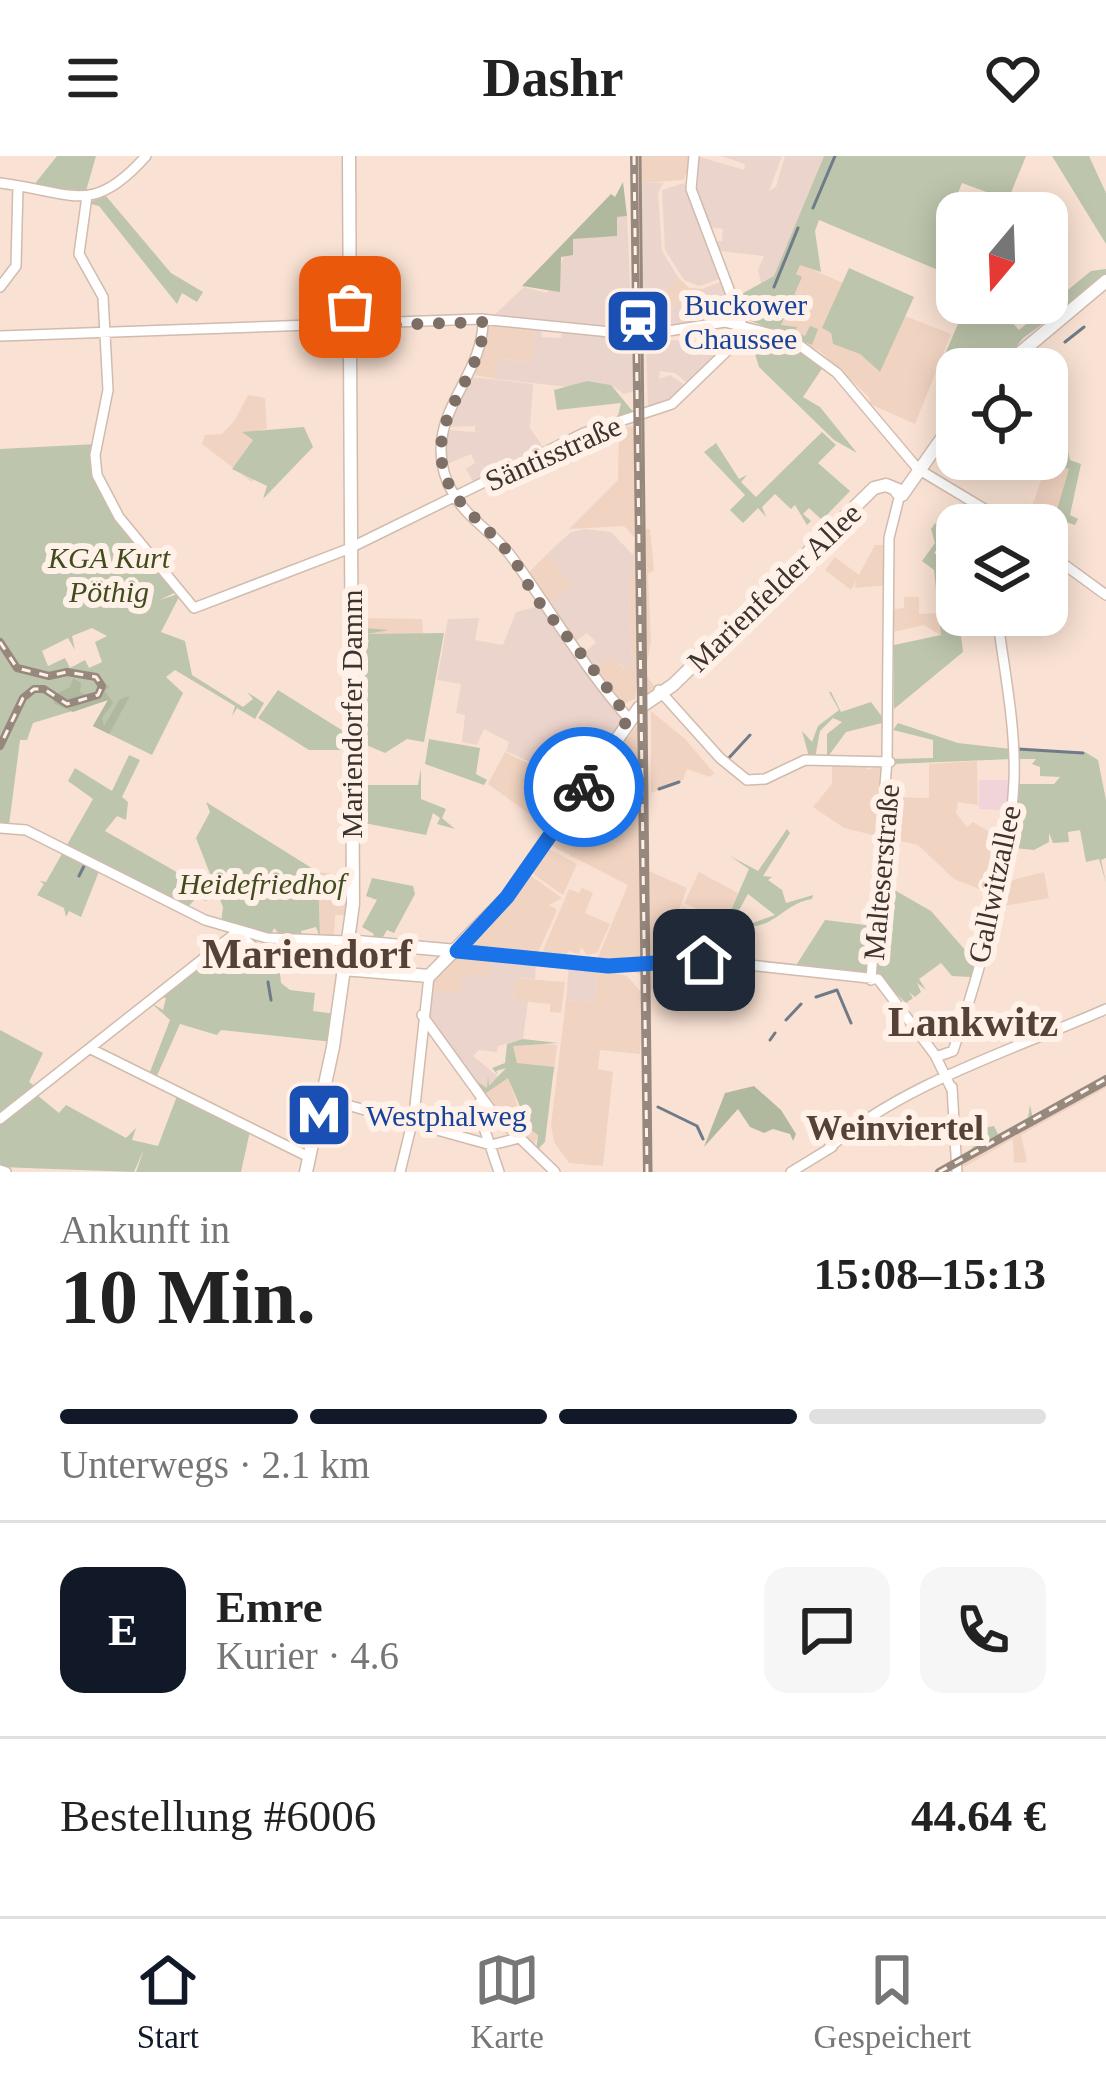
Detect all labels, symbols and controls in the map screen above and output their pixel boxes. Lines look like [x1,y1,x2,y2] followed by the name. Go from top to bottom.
[60,45,126,111] icon: menu
[980,45,1046,111] icon: heart
[482,48,624,108] text: Dashr
[936,192,1068,324] north arrow
[936,192,1068,636] map controls
[299,256,401,358] pin
[317,274,383,340] icon: bag
[603,286,673,356] station icon: Buckower Chaussee
[684,288,807,355] place label: Buckower Chaussee
[936,348,1068,480] button: locate
[480,408,626,498] street label: Säntisstraße
[681,496,867,678] street label: Marienfelder Allee
[936,504,1068,636] button: layers
[47,541,171,608] park label: KGA Kurt Pöthig
[335,589,368,839] street label: Mariendorfer Damm
[524,727,644,847] courier
[551,754,617,820] icon: bike
[857,783,905,961] street label: Malteserstraße
[961,802,1027,966] street label: Gallwitzallee
[178,867,349,900] park label: Heidefriedhof
[653,909,755,1011] pin
[671,927,737,993] icon: home
[202,931,413,977] district label: Mariendorf
[888,999,1058,1045] district label: Lankwitz
[284,1080,354,1150] metro station icon: Westphalweg
[366,1099,527,1132] place label: Westphalweg
[806,1108,984,1148] district label: Weinviertel
[60,1208,230,1251] text: Ankunft in
[814,1249,1046,1299] text: 15:08–15:13
[60,1253,316,1340] text: 10 Min.
[60,1443,370,1486] text: Unterwegs · 2.1 km
[764,1567,890,1693] button: chat
[920,1567,1046,1693] button: phone
[216,1582,323,1632] text: Emre
[108,1605,138,1655] text: E
[216,1634,399,1677] text: Kurier · 4.6
[60,1791,376,1841] text: Bestellung #6006
[911,1791,1046,1841] text: 44.64 €
[135,1947,201,2056] tab: Start
[471,1947,544,2056] tab: Karte
[814,1947,971,2056] tab: Gespeichert

